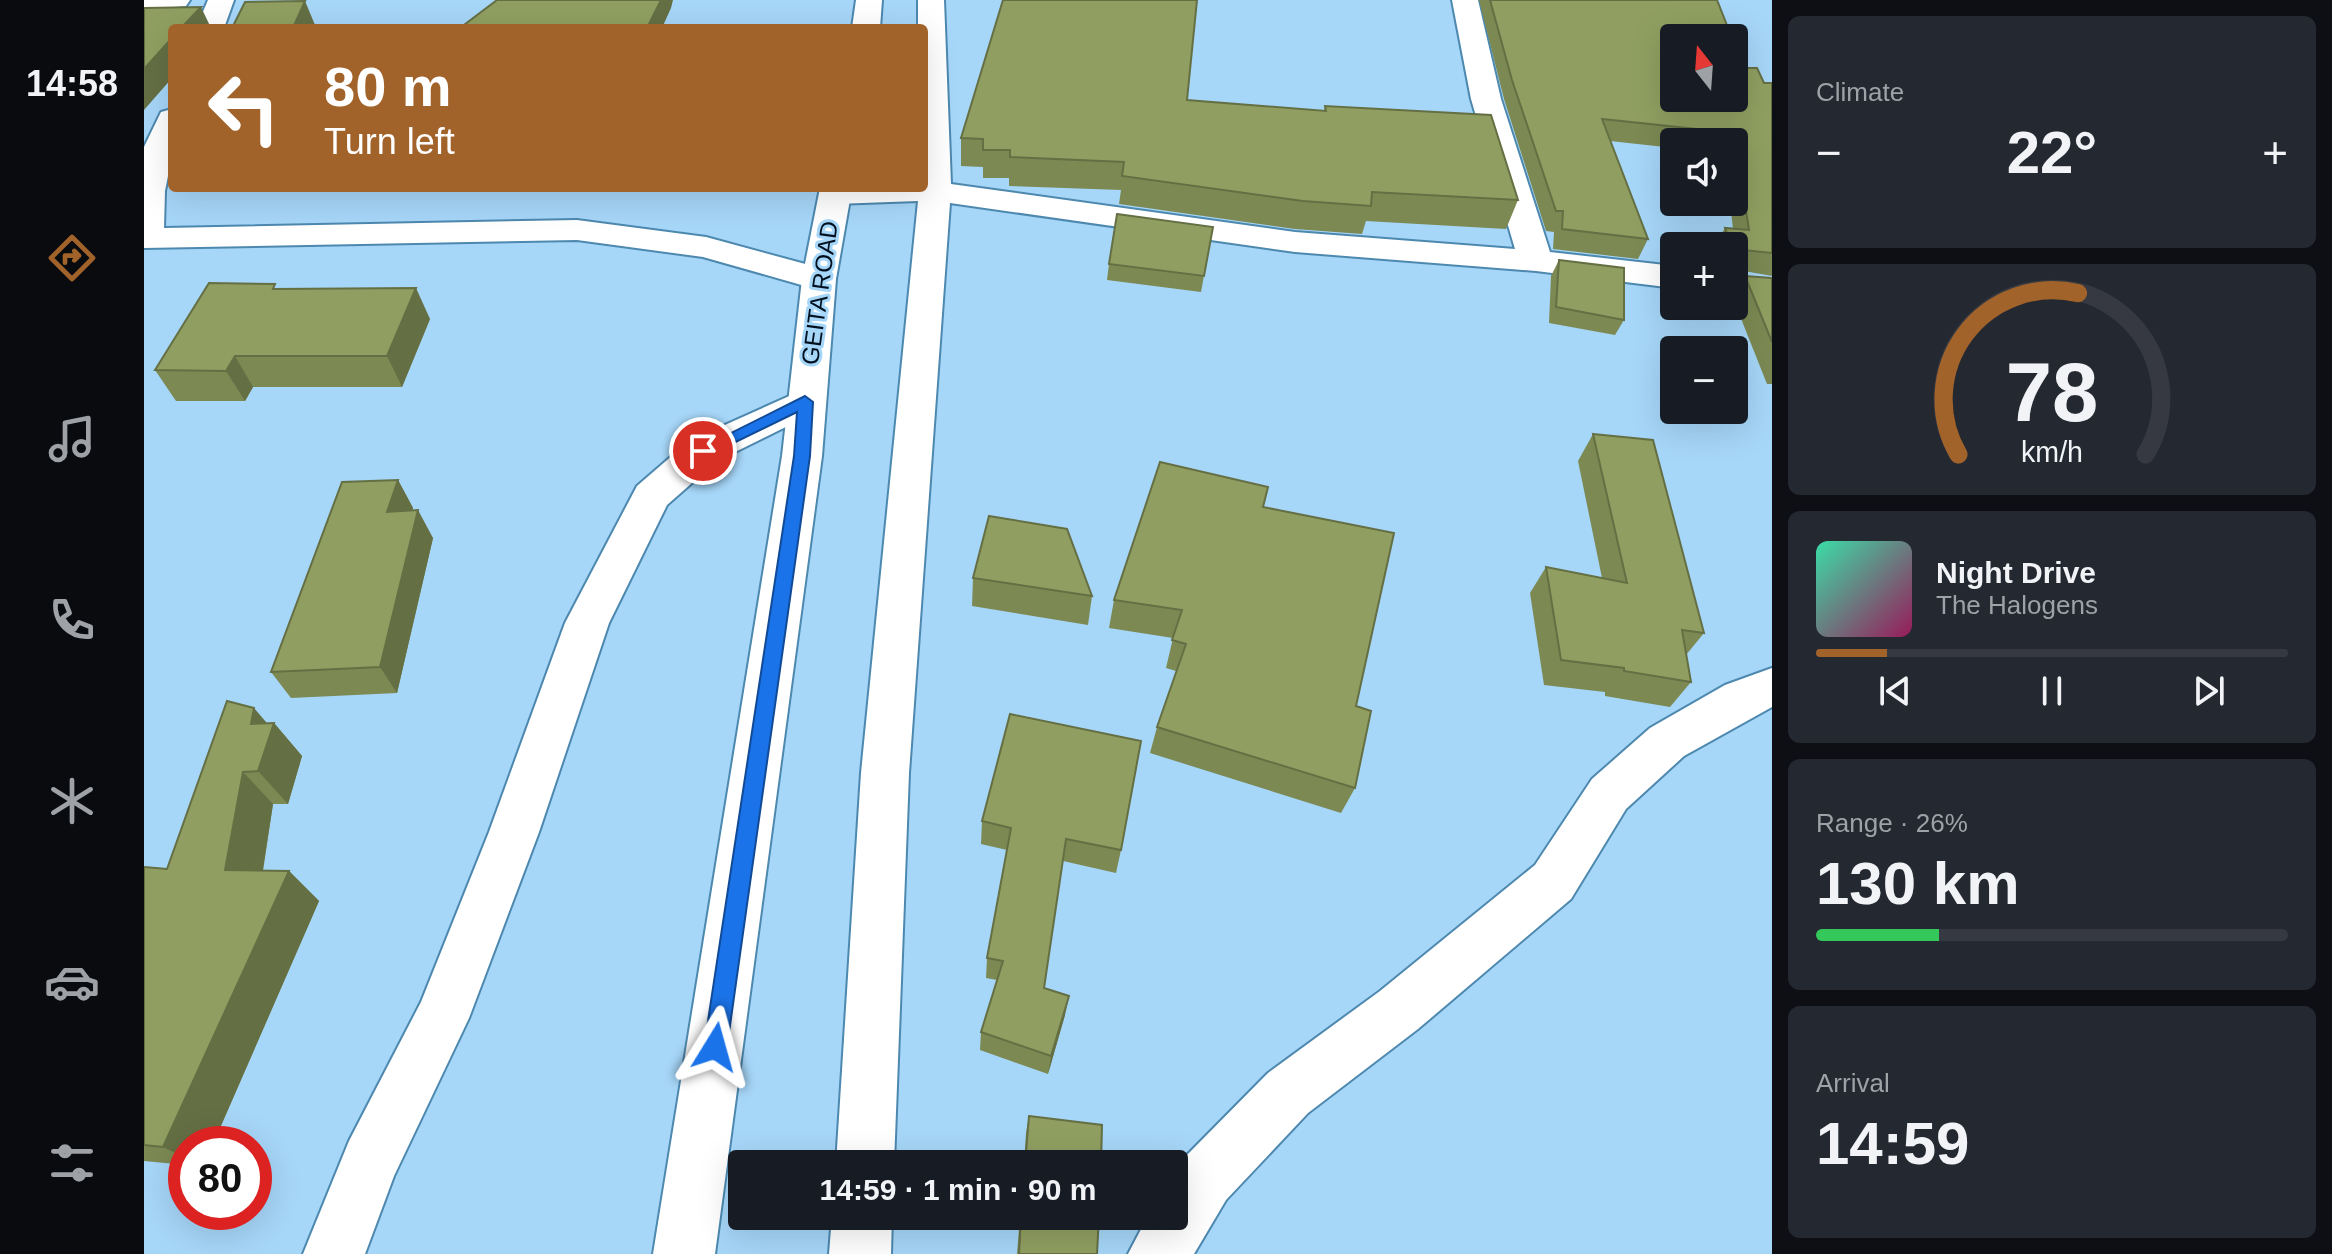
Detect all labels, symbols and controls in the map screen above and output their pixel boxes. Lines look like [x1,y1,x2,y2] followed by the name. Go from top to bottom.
[1660,24,1748,112] north arrow
[1660,24,1748,424] map controls
[324,55,452,118] text: 80 m
[192,56,296,160] icon: left
[26,63,118,104] text: 14:58
[1816,77,1904,107] text: Climate
[2007,119,2097,186] text: 22°
[324,121,455,162] text: Turn left
[1660,128,1748,216] button: sound
[1816,128,1842,177] text: −
[2262,128,2288,177] text: +
[796,219,843,367] street label: GEITA ROAD
[44,230,100,286] icon: directions
[1660,232,1748,320] button: +
[1660,336,1748,424] button: −
[2006,346,2098,439] text: 78
[44,411,100,467] icon: music
[669,417,737,485] pin
[681,429,725,473] icon: arrive
[2021,437,2083,469] text: km/h
[1936,556,2096,589] text: Night Drive
[1936,590,2098,620] text: The Halogens
[44,592,100,648] icon: phone
[1873,669,1917,713] icon: previous
[2030,669,2074,713] icon: pause
[2187,669,2231,713] icon: next
[44,773,100,829] icon: climate
[1816,808,1968,838] text: Range · 26%
[1816,850,2020,917] text: 130 km
[44,954,100,1010] icon: car
[673,1005,757,1089] position arrow
[1816,1068,1890,1098] text: Arrival
[1816,1110,1969,1177] text: 14:59
[168,1126,272,1230] speed limit sign: 80
[44,1135,100,1191] icon: filters
[820,1173,1096,1206] text: 14:59 · 1 min · 90 m

